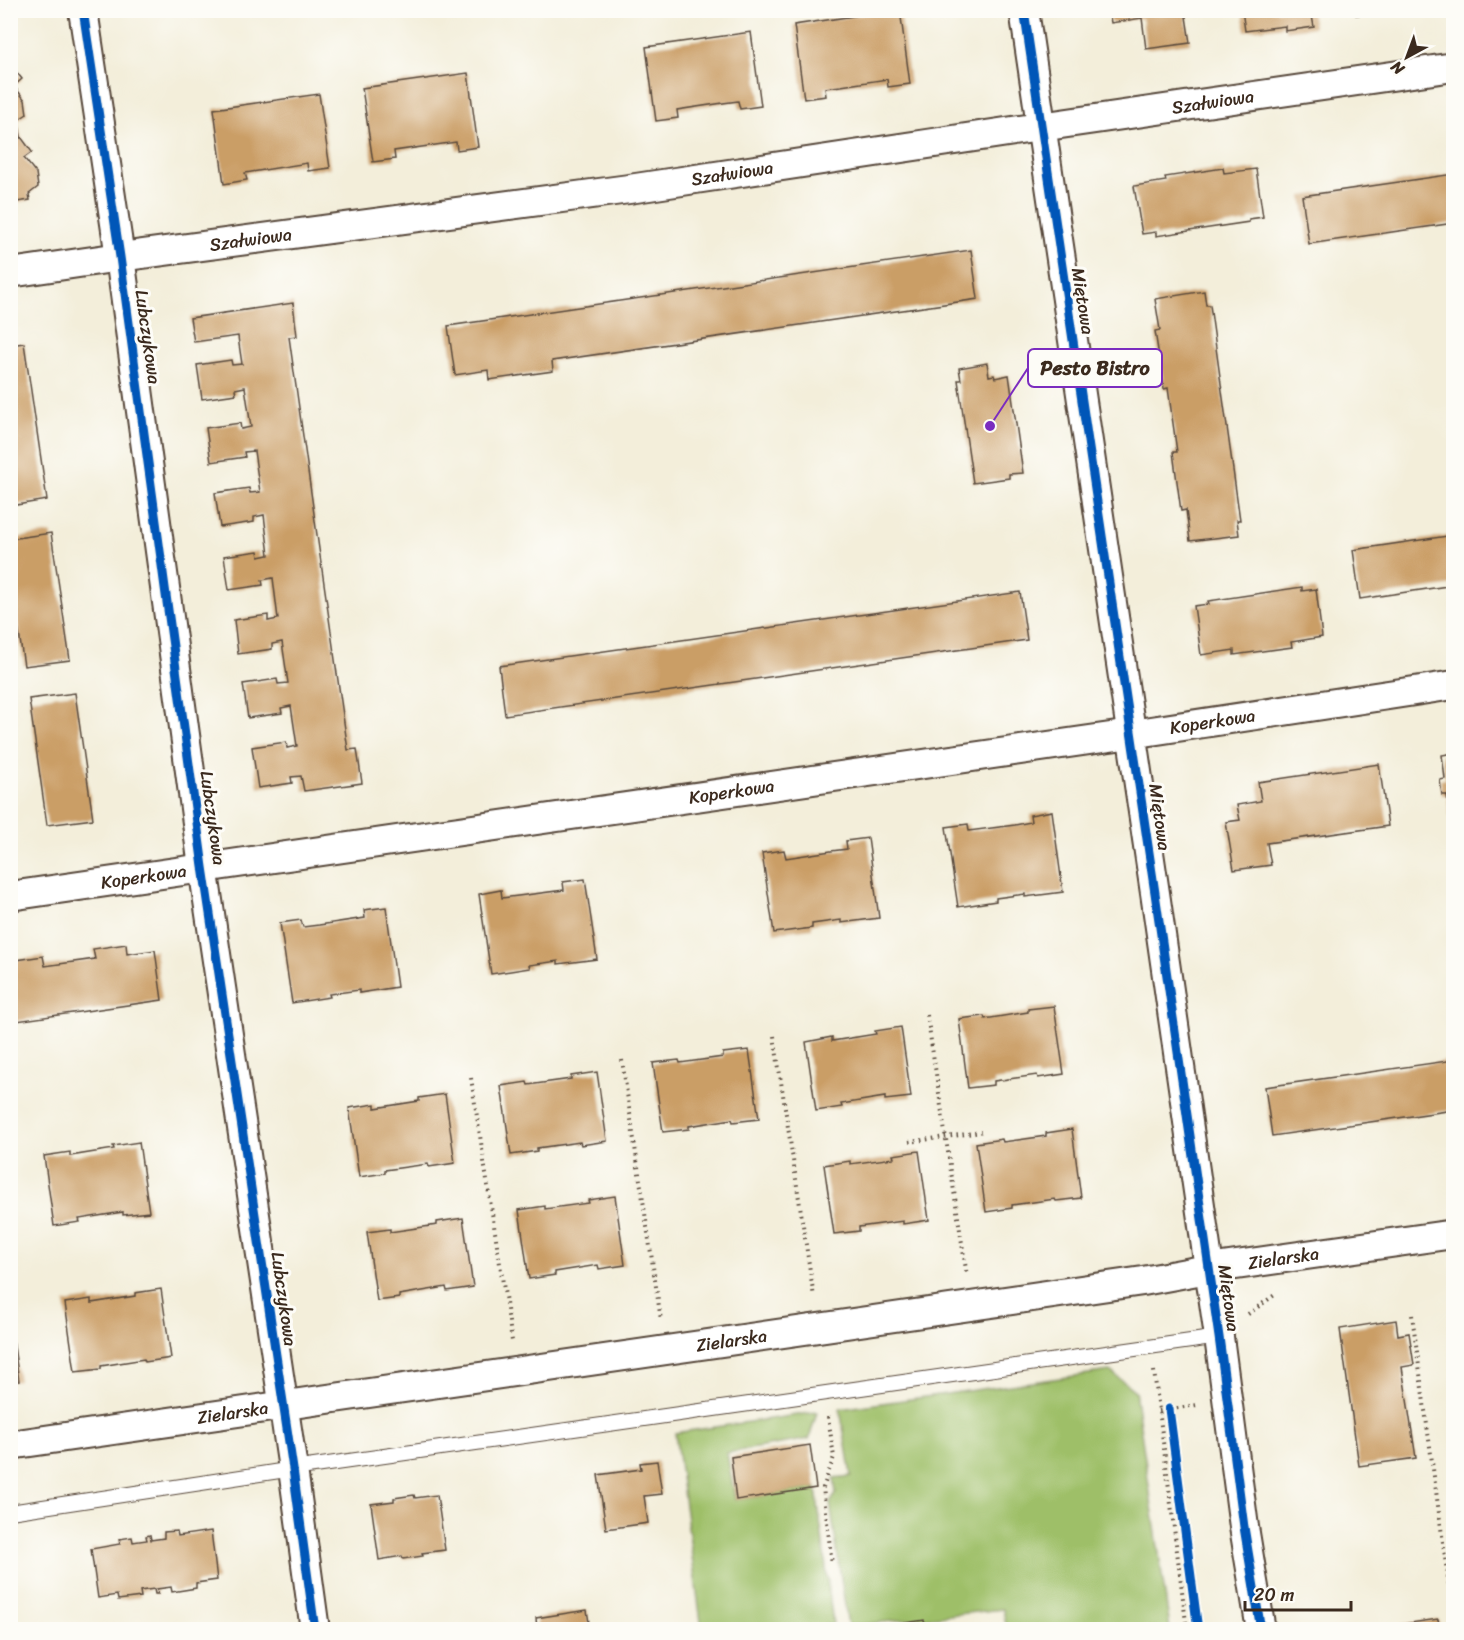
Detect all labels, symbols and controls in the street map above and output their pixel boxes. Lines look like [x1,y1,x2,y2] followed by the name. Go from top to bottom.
[1377,27,1437,87] north arrow
[1383,53,1412,83] text: N
[1170,80,1256,124] street label: Szałwiowa
[689,151,775,195] street label: Szałwiowa
[208,218,294,261] street label: Szałwiowa
[1062,265,1104,337] street label: Miętowa
[126,288,170,386] street label: Lubczykowa
[1028,349,1162,387] callout: Pesto Bistro
[1040,351,1151,386] text: Pesto Bistro
[1167,699,1257,744] street label: Koperkowa
[191,769,235,867] street label: Lubczykowa
[687,770,776,814] street label: Koperkowa
[1139,781,1181,853] street label: Miętowa
[99,855,189,899] street label: Koperkowa
[1246,1237,1321,1279] street label: Zielarska
[262,1250,306,1348] street label: Lubczykowa
[1208,1262,1250,1334] street label: Miętowa
[694,1320,769,1362] street label: Zielarska
[195,1392,270,1434] street label: Zielarska
[1245,1574,1352,1612] scale bar
[1254,1579,1294,1611] text: 20 m

